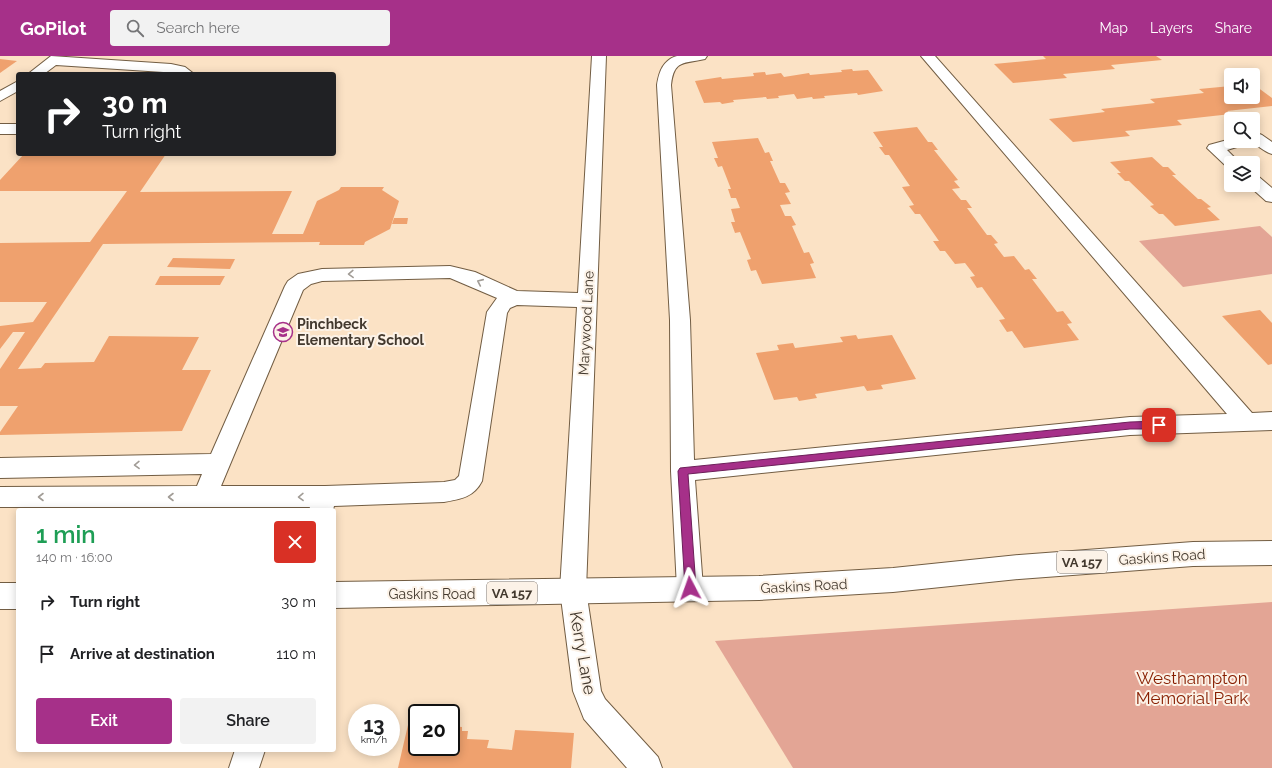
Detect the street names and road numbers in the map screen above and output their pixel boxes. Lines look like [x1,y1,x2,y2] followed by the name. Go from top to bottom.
[575,270,597,376] street label: Marywood Lane
[1118,546,1206,568] street label: Gaskins Road
[1057,551,1107,573] road number: VA 157
[760,576,848,596] street label: Gaskins Road
[487,582,537,604] road number: VA 157
[389,586,475,602] street label: Gaskins Road
[566,610,600,696] street label: Kerry Lane

